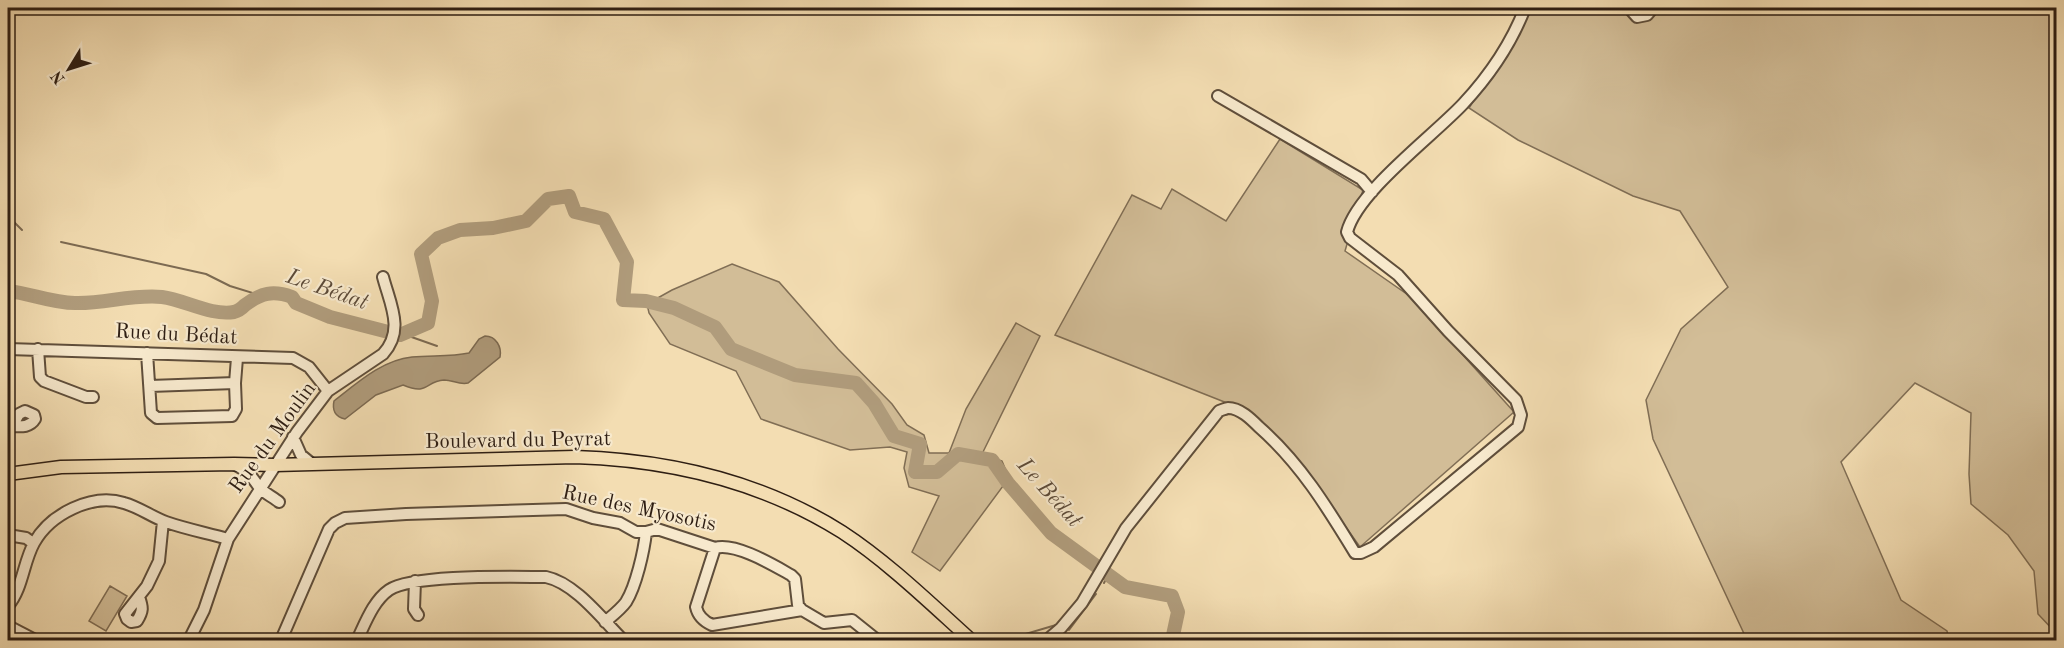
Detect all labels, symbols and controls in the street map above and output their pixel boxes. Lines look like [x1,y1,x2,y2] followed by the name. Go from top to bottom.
[39,39,99,99] north arrow
[48,67,69,87] text: N
[282,265,372,315] water label: Le Bédat
[114,321,238,349] street label: Rue du Bédat
[226,379,320,497] street label: Rue du Moulin
[425,429,611,453] street label: Boulevard du Peyrat
[1012,453,1086,533] water label: Le Bédat
[560,482,718,536] street label: Rue des Myosotis

